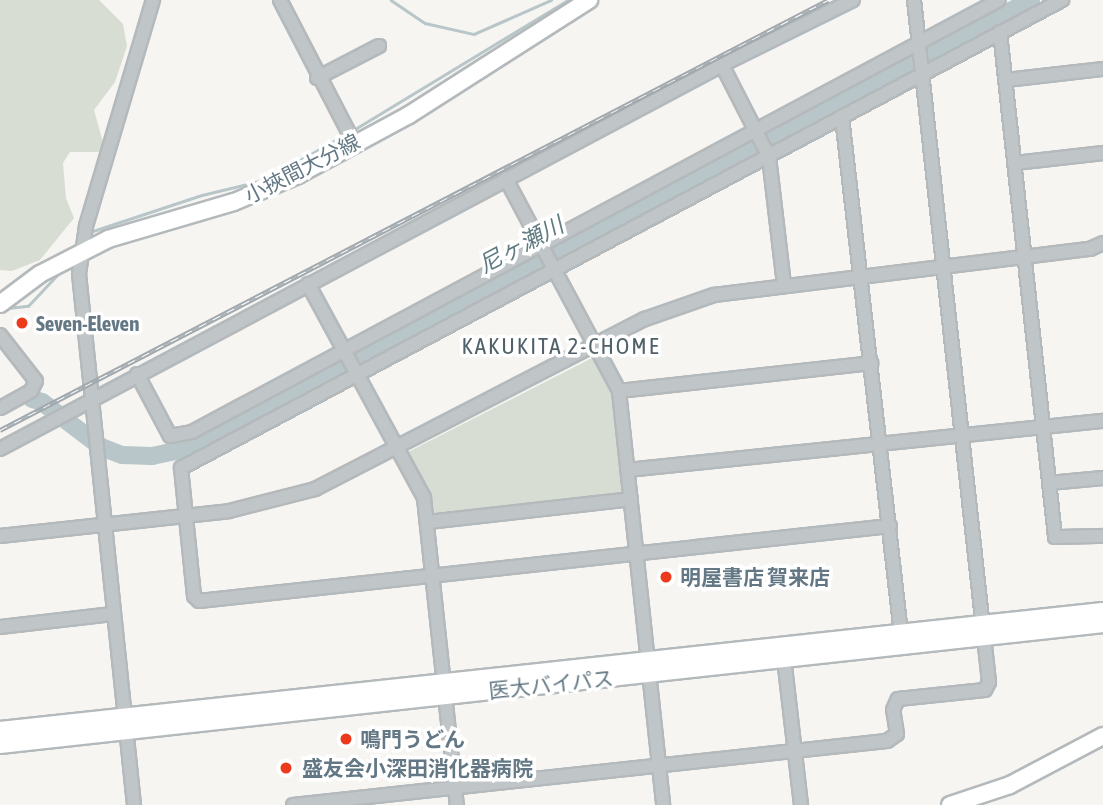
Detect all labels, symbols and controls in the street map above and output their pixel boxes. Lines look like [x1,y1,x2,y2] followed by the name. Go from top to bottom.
[240,128,364,208] street label: 小挾間大分線
[474,211,568,279] water label: 尼ヶ瀬川
[36,310,139,336] place label: Seven-Eleven
[14,315,30,331] marker: Seven-Eleven
[463,332,659,360] district label: KAKUKITA 2-CHOME
[680,564,830,590] place label: 明屋書店 賀来店
[658,569,674,585] marker: 明屋書店 賀来店
[487,665,615,703] street label: 医大バイパス
[360,726,465,752] place label: 鳴門うどん
[338,731,354,747] marker: 鳴門うどん
[302,755,533,781] place label: 盛友会小深田消化器病院
[276,758,296,778] marker: 盛友会小深田消化器病院

